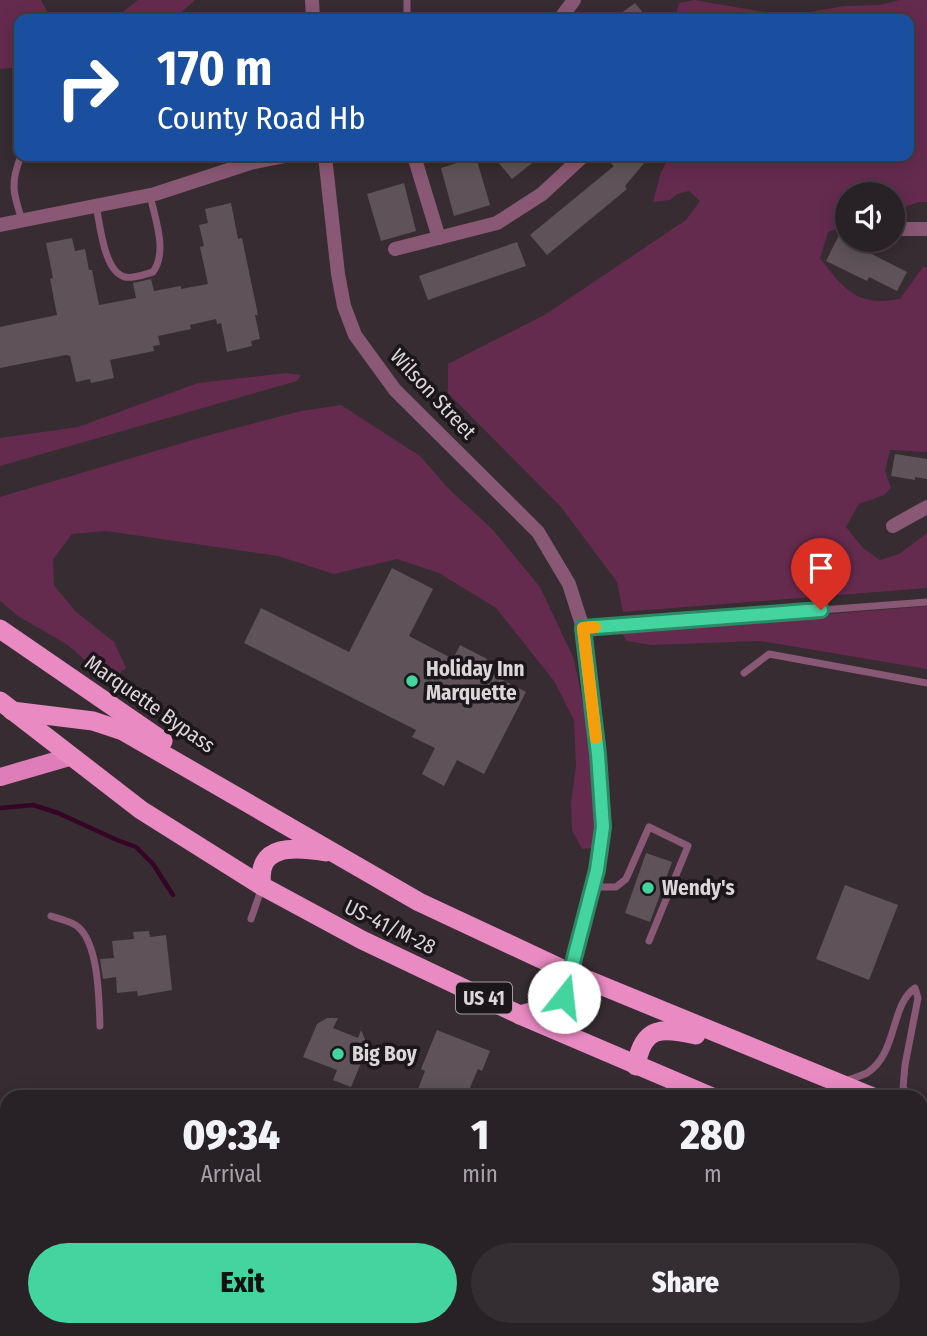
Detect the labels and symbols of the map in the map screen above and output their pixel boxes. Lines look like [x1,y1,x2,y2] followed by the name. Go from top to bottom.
[385,343,482,445] street label: Wilson Street
[791,538,851,610] pin
[80,649,220,759] street label: Marquette Bypass
[426,656,525,706] place label: Holiday Inn Marquette
[404,673,420,689] marker: Holiday Inn Marquette
[662,875,735,901] place label: Wendy's
[640,880,656,896] marker: Wendy's
[340,894,440,960] street label: US-41/M-28
[527,960,601,1034] position arrow
[456,982,512,1014] road number: US 41
[352,1041,418,1067] place label: Big Boy
[330,1046,346,1062] marker: Big Boy

